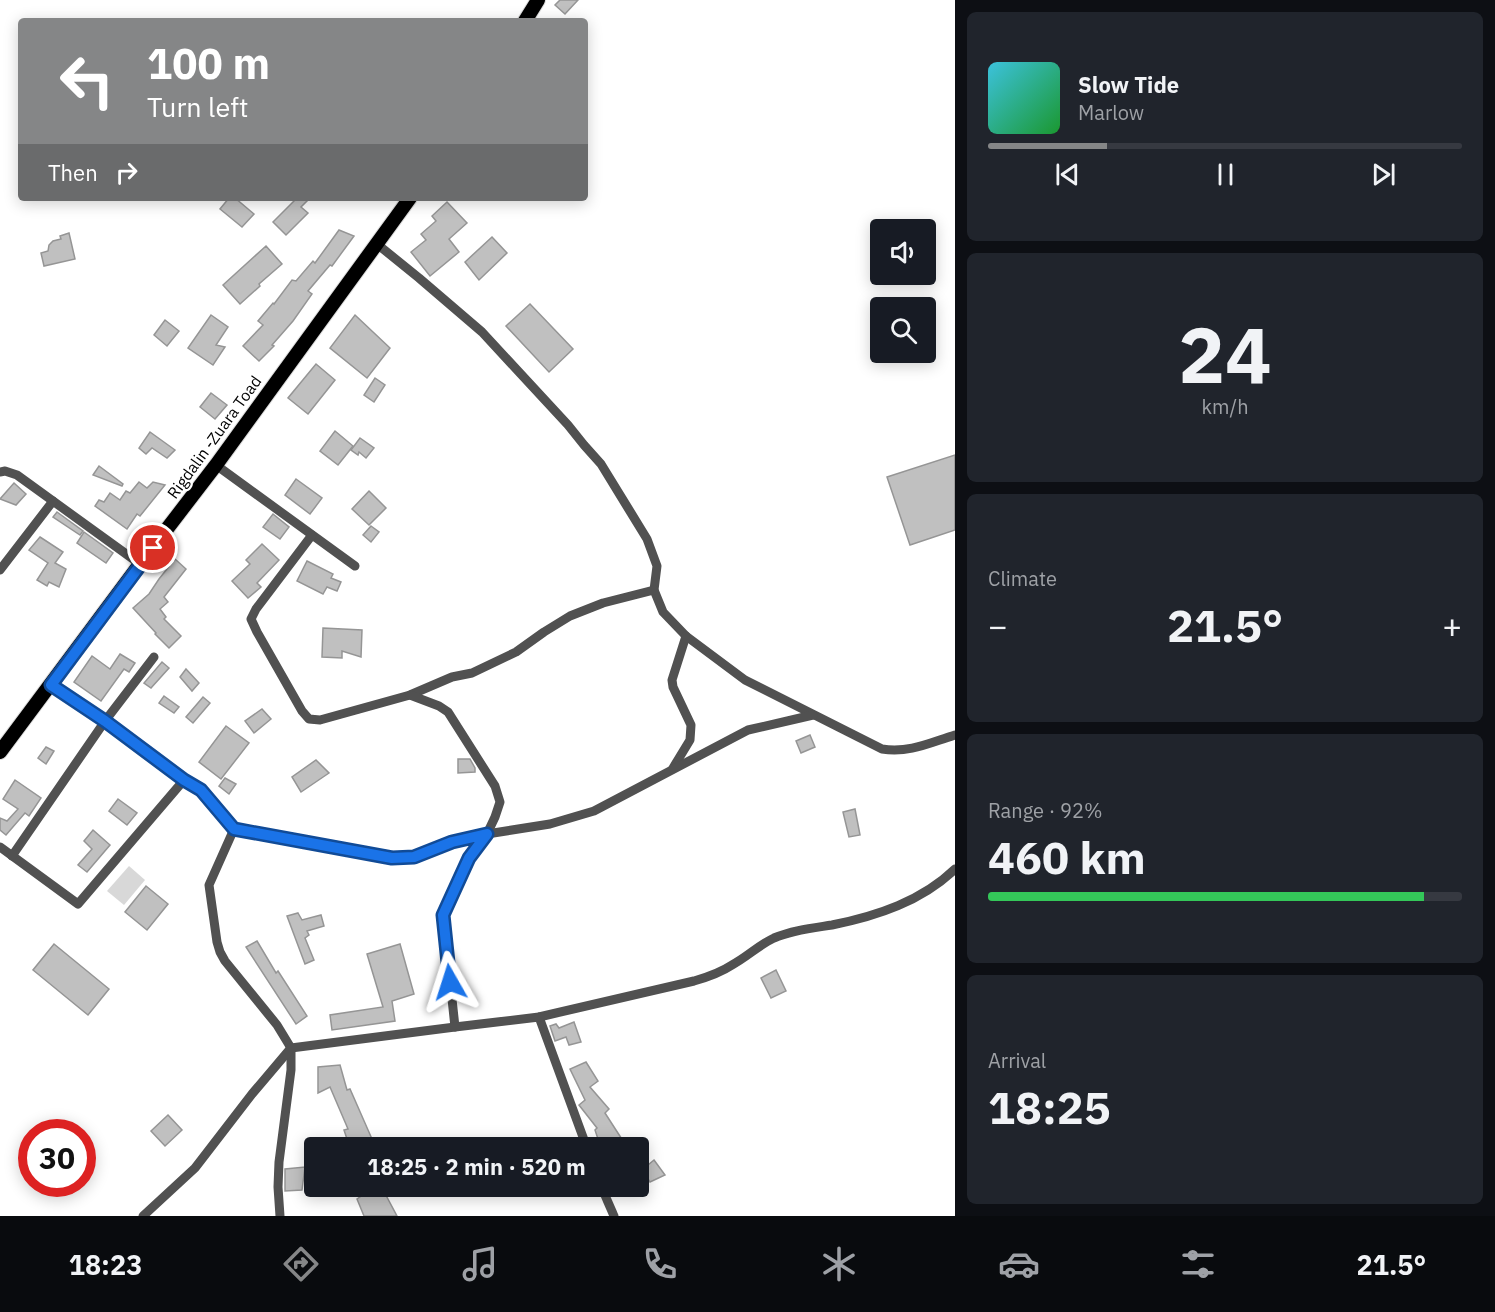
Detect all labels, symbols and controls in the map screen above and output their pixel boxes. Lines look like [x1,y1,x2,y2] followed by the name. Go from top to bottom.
[147,36,270,91] text: 100 m
[48,42,126,120] icon: left
[1078,70,1179,99] text: Slow Tide
[147,89,248,124] text: Turn left
[1078,99,1144,126] text: Marlow
[110,156,143,189] icon: right
[48,158,98,187] text: Then
[1051,158,1084,191] icon: previous
[1209,158,1242,191] icon: pause
[1367,158,1400,191] icon: next
[870,219,936,363] map controls
[870,219,936,285] button: sound
[870,297,936,363] button: search
[1178,303,1272,404] text: 24
[163,372,265,502] street label: Rigdalin -Zuara Toad
[1201,393,1249,420] text: km/h
[127,522,178,573] pin
[136,531,169,564] icon: arrive
[988,565,1057,592] text: Climate
[1167,596,1283,654] text: 21.5°
[988,604,1008,647] text: −
[1442,604,1462,647] text: +
[988,797,1103,824] text: Range · 92%
[988,828,1146,886] text: 460 km
[418,950,482,1014] position arrow
[988,1047,1046,1074] text: Arrival
[988,1078,1111,1136] text: 18:25
[18,1119,96,1197] speed limit sign: 30
[367,1152,586,1181] text: 18:25 · 2 min · 520 m
[280,1243,322,1285] icon: directions
[459,1243,501,1285] icon: music
[639,1243,681,1285] icon: phone
[818,1243,860,1285] icon: climate
[998,1243,1040,1285] icon: car
[1177,1243,1219,1285] icon: filters
[69,1247,142,1282] text: 18:23
[1357,1247,1426,1282] text: 21.5°

